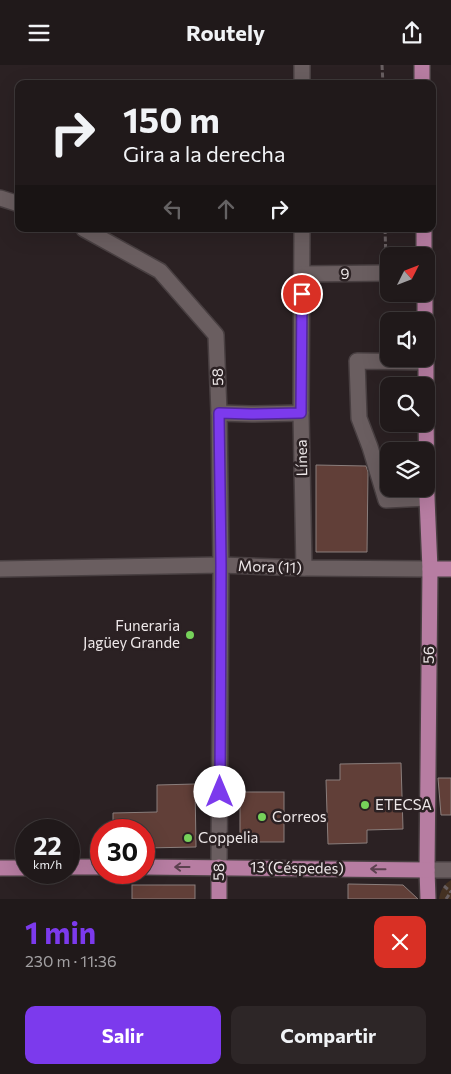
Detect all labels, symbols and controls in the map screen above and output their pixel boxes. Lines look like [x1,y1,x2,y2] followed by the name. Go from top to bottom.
[25,19,53,47] icon: menu
[186,19,265,46] text: Routely
[398,19,426,47] icon: share
[123,97,220,140] text: 150 m
[40,100,105,165] icon: right
[123,140,285,167] text: Gira a la derecha
[159,195,187,223] icon: left
[212,195,240,223] icon: ahead
[265,195,293,223] icon: right
[380,247,435,303] north arrow
[380,247,435,497] map controls
[340,264,350,282] street label: 9
[281,273,323,315] pin
[288,280,316,308] icon: arrive
[380,312,435,367] button: sound
[208,368,226,386] street label: 58
[380,377,435,432] button: search
[292,439,310,477] street label: Línea
[380,442,435,497] button: layers
[238,556,302,576] street label: Mora (11)
[83,616,180,651] place label: Funeraria Jagüey Grande
[184,629,196,641] marker: Funeraria Jagüey Grande
[419,646,437,664] street label: 56
[193,765,245,817] position arrow
[375,795,432,813] place label: ETECSA
[359,799,371,811] marker: ETECSA
[272,807,327,825] place label: Correos
[256,811,268,823] marker: Correos
[90,819,155,884] speed limit sign: 30
[198,828,258,846] place label: Coppelia
[33,830,62,860] text: 22
[182,832,194,844] marker: Coppelia
[33,857,62,871] text: km/h
[250,857,344,877] street label: 13 (Céspedes)
[174,862,190,872] one-way arrow
[209,863,227,881] street label: 58
[371,865,387,874] one-way arrow
[25,913,96,950] text: 1 min
[374,916,426,968] button: close
[25,951,117,970] text: 230 m · 11:36
[25,1006,221,1064] button: Salir
[231,1006,426,1064] button: Compartir

